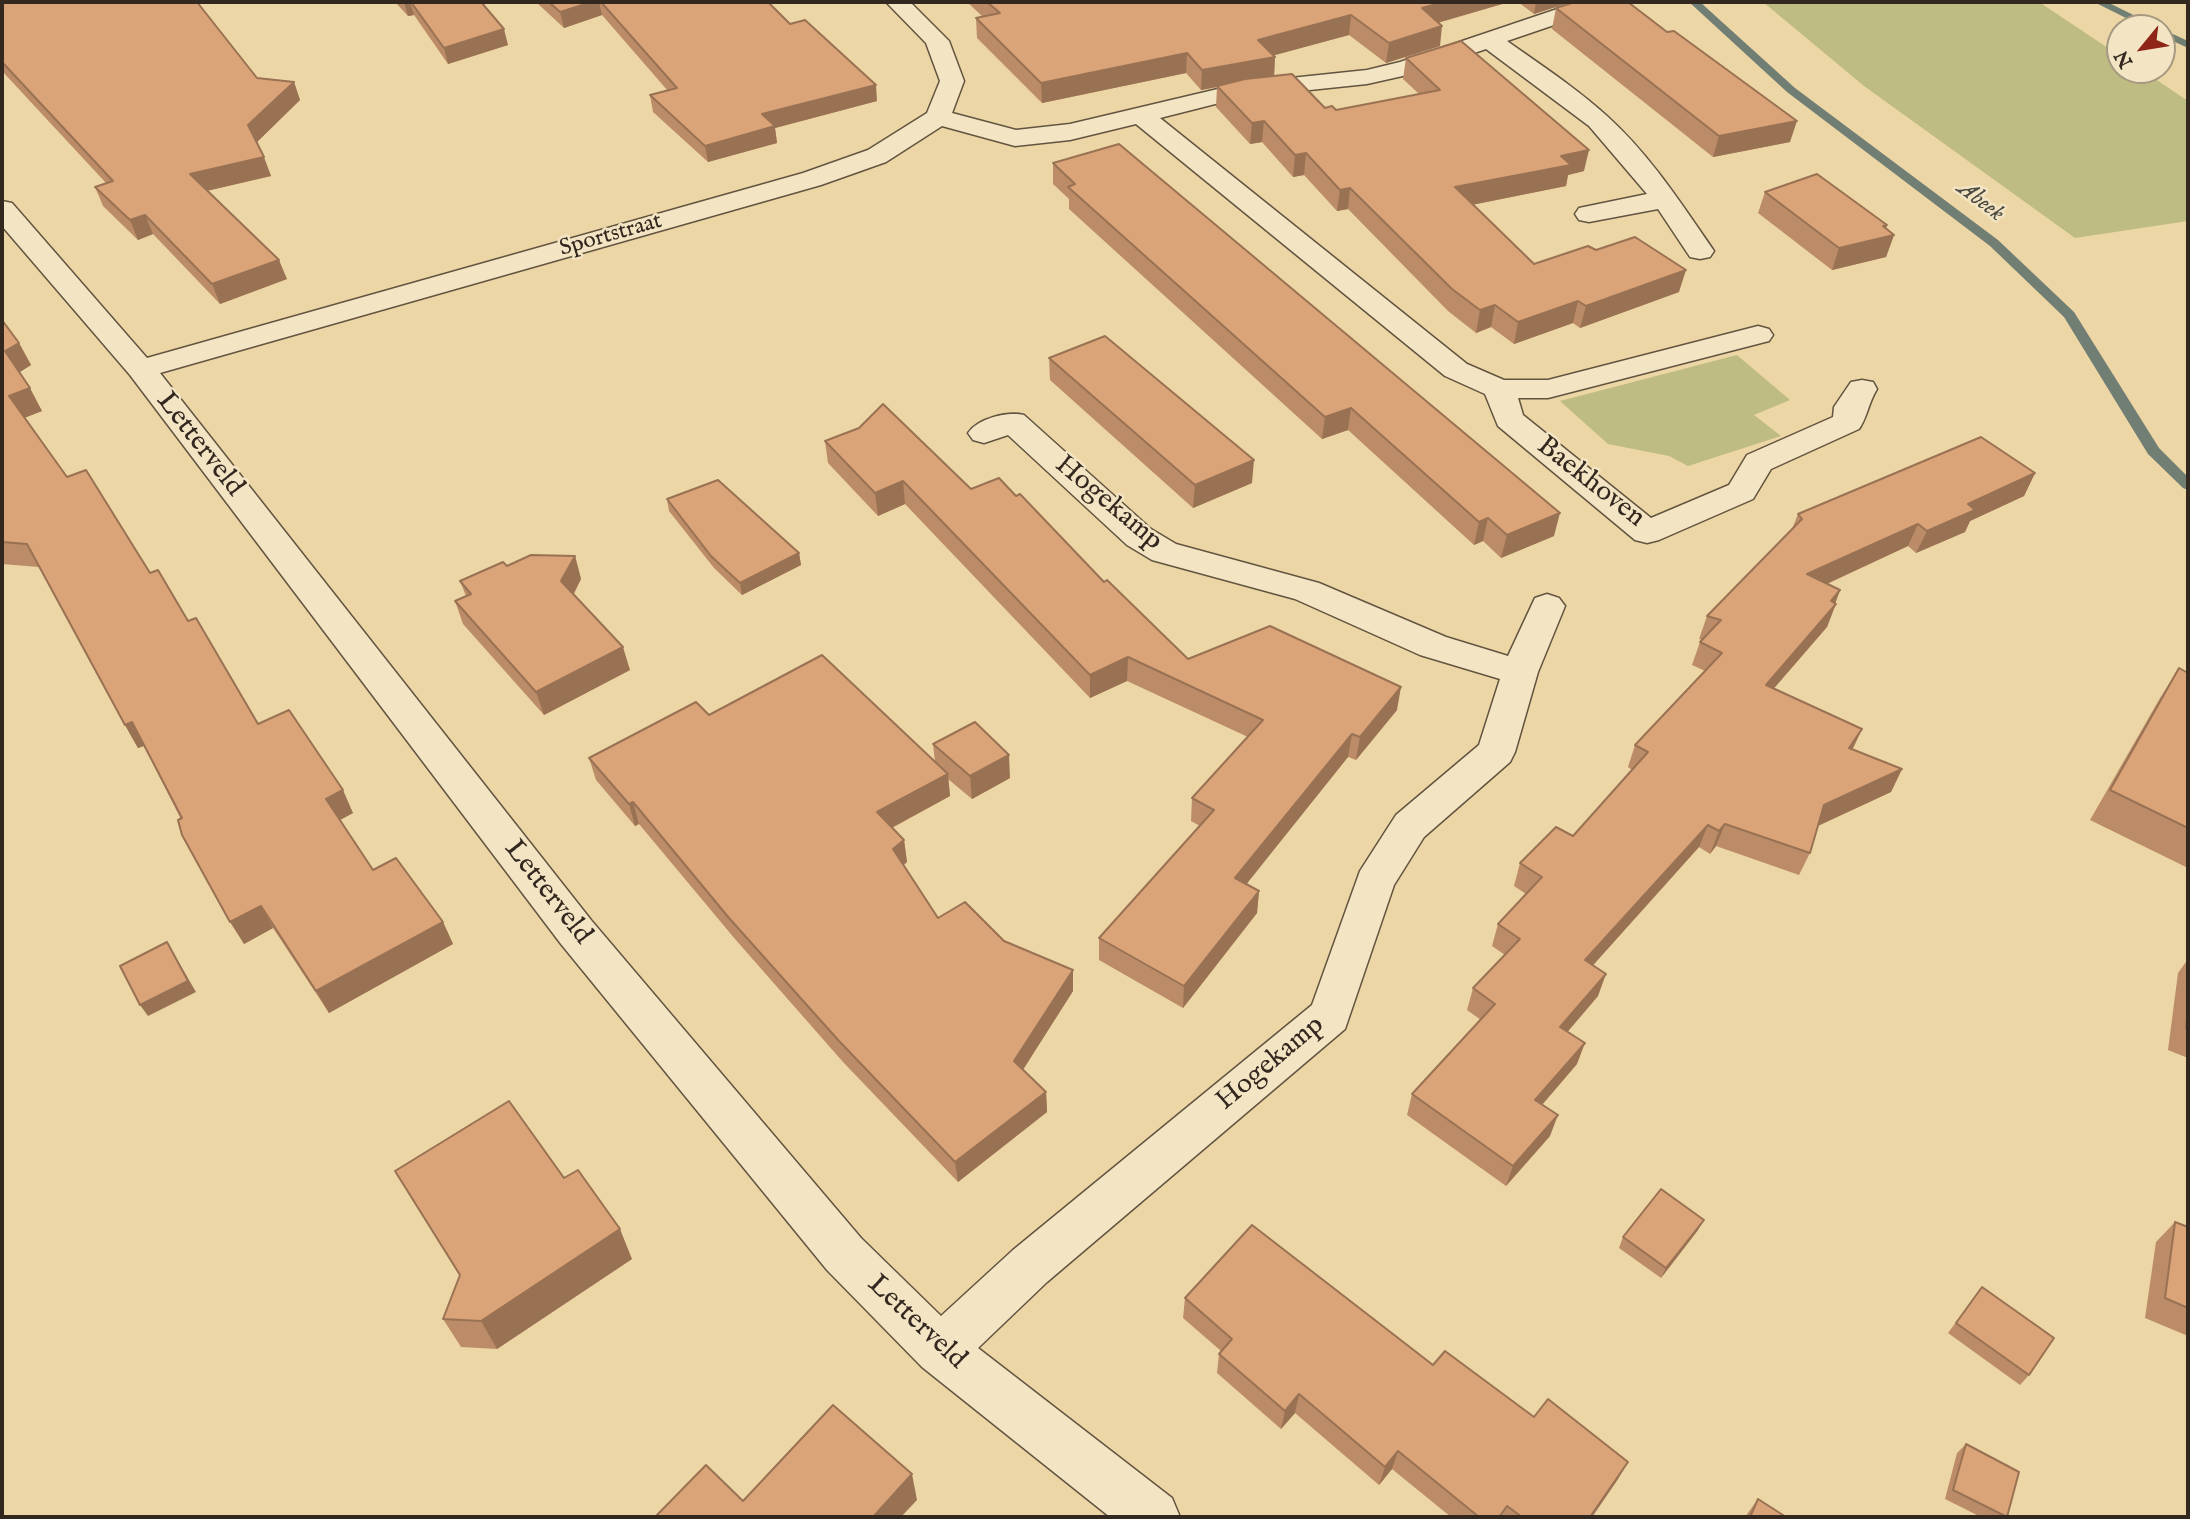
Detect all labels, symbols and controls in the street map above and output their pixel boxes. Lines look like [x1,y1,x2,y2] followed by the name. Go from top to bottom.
[2106,14,2176,84] north arrow
[2110,45,2139,72] text: N
[1951,175,2009,229] water label: Abeek
[557,208,665,264] street label: Sportstraat
[148,386,250,504] street label: Letterveld
[1529,430,1651,536] street label: Baekhoven
[1047,449,1169,559] street label: Hogekamp
[496,834,598,952] street label: Letterveld
[1210,1009,1332,1119] street label: Hogekamp
[860,1269,972,1377] street label: Letterveld

